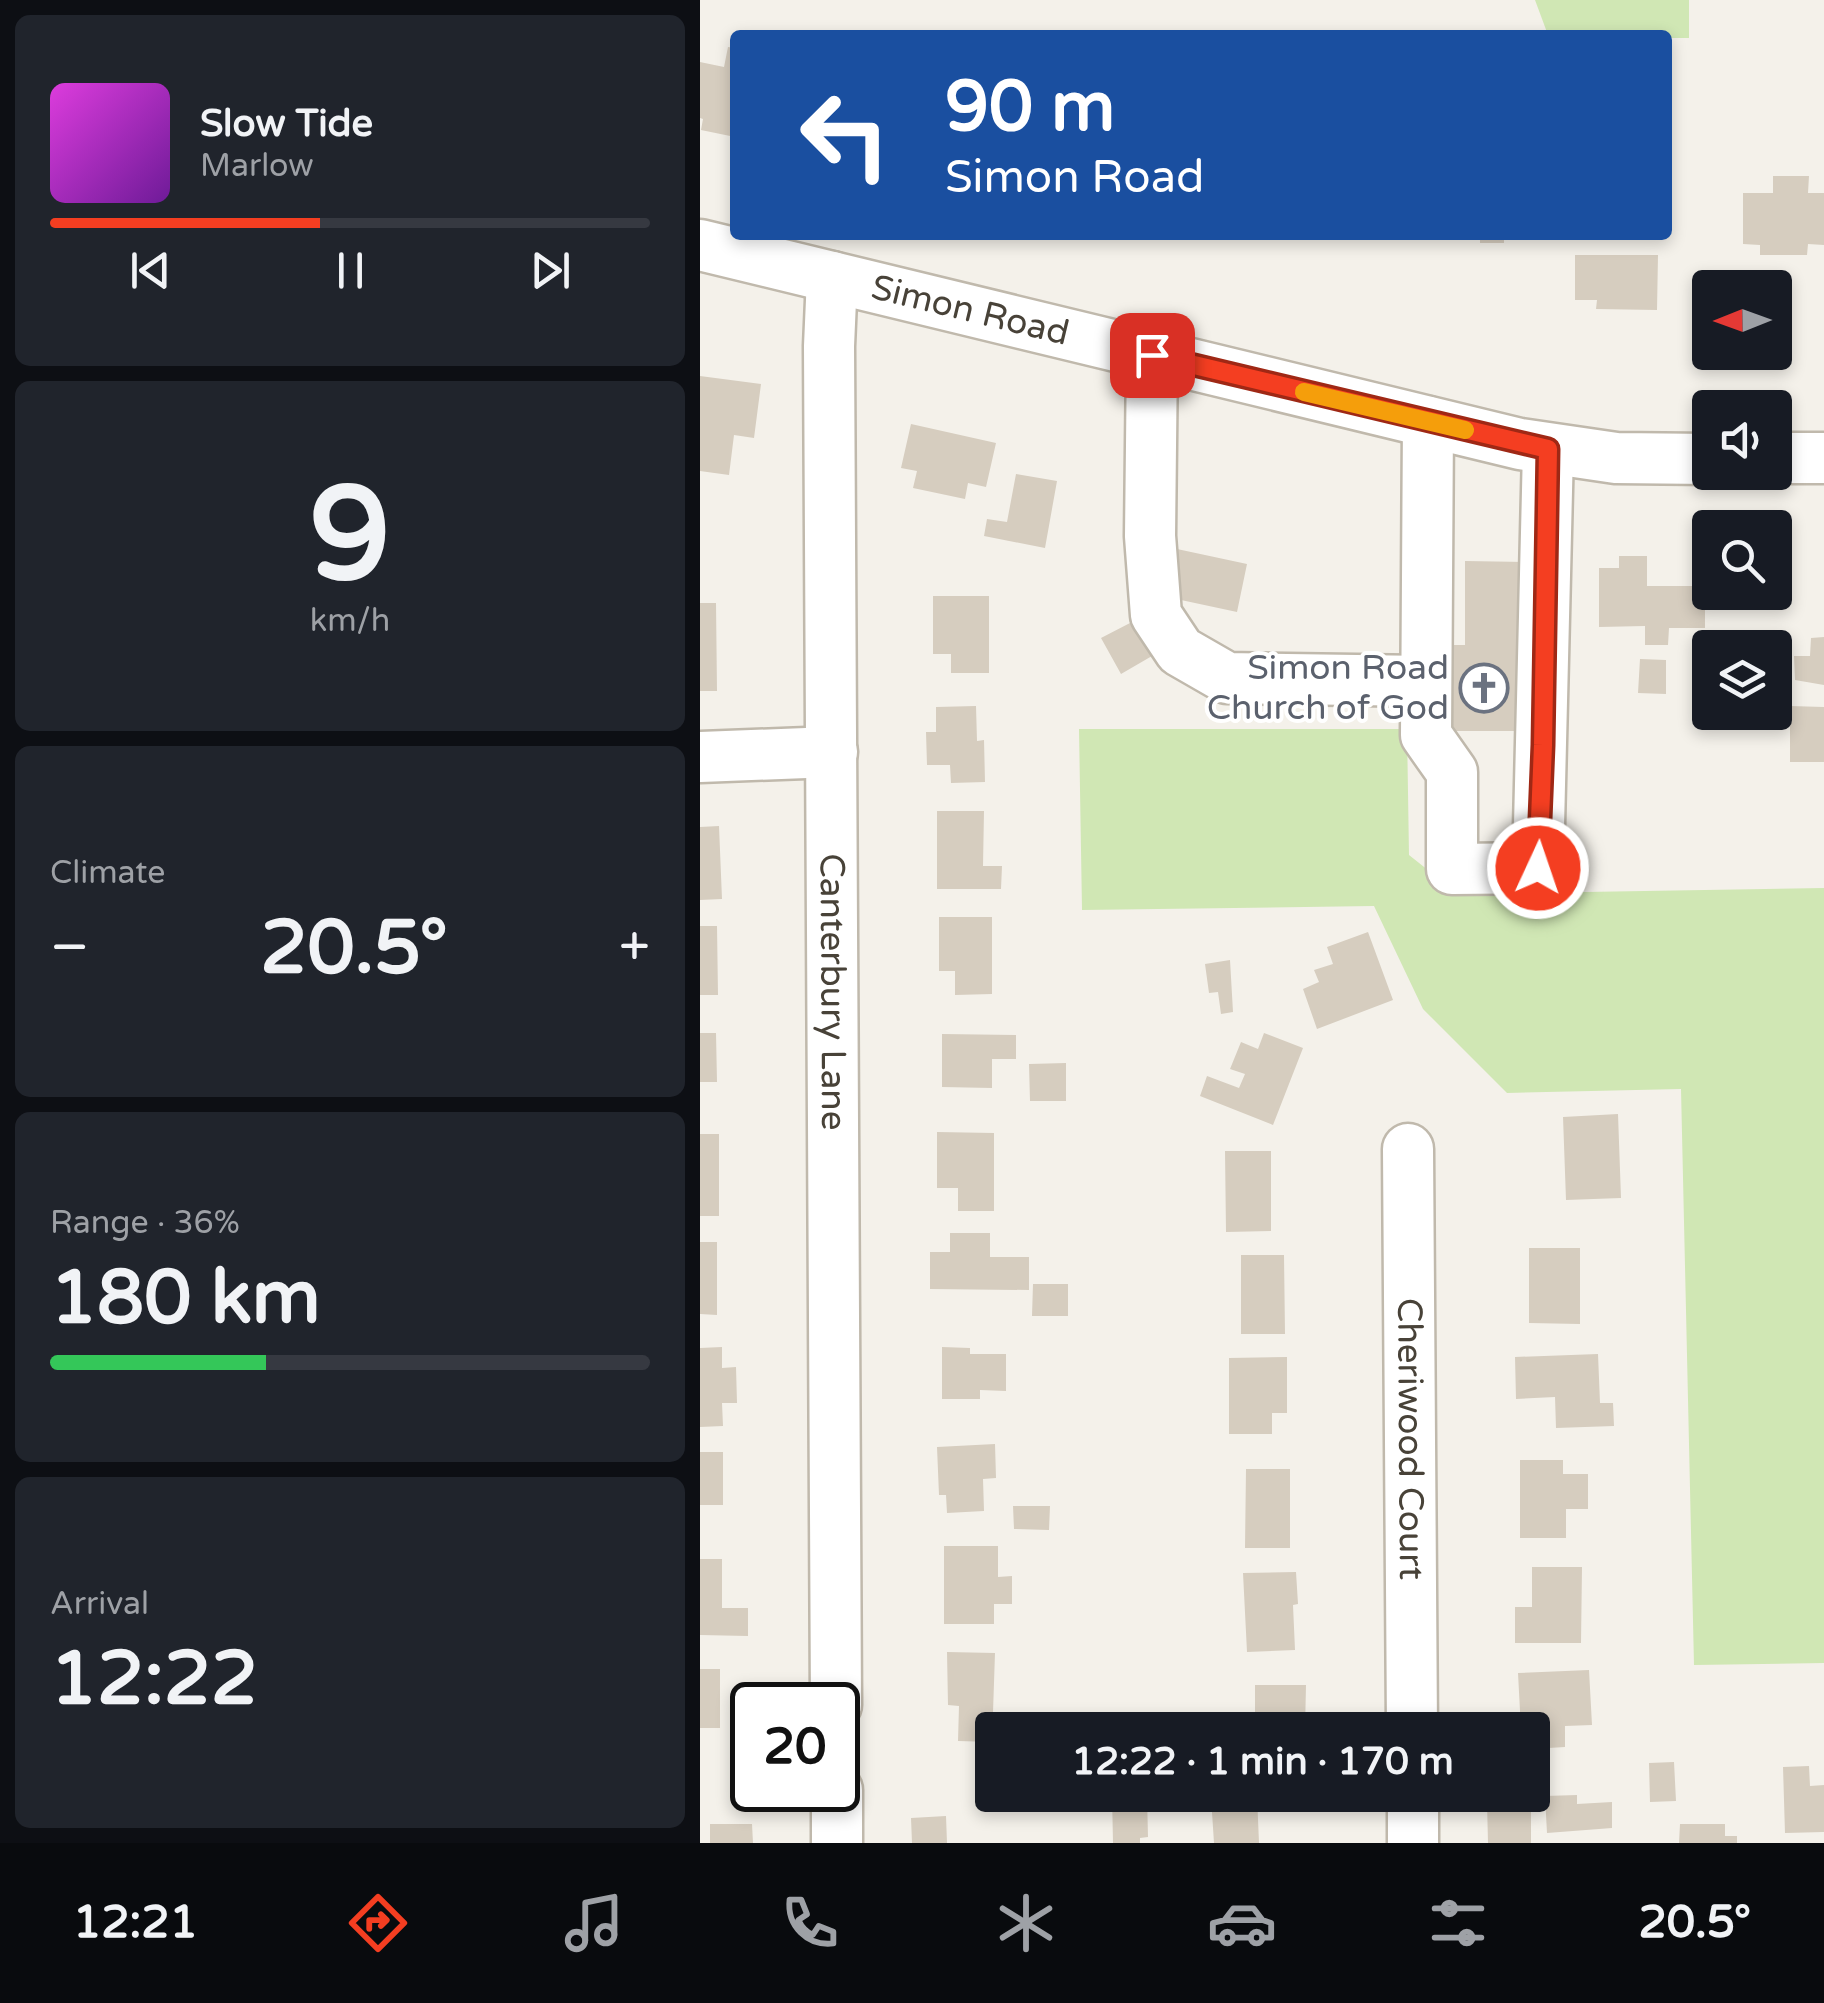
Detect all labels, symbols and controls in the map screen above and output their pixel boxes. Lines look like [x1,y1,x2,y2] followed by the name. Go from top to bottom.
[945,66,1115,150] text: 90 m
[780,70,910,200] icon: left
[200,101,373,147] text: Slow Tide
[200,147,314,185] text: Marlow
[945,151,1204,205] text: Simon Road
[123,243,178,298] icon: previous
[323,243,378,298] icon: pause
[523,243,578,298] icon: next
[867,266,1073,355] street label: Simon Road
[1692,270,1792,370] north arrow
[1692,270,1792,730] map controls
[1110,313,1195,398] pin
[1125,328,1180,383] icon: arrive
[1692,390,1792,490] button: sound
[309,459,391,615] text: 9
[1692,510,1792,610] button: search
[310,602,390,640] text: km/h
[1692,630,1792,730] button: layers
[1207,647,1449,729] place label: Simon Road Church of God
[1458,662,1510,714] church icon: Simon Road Church of God
[1486,816,1590,920] position arrow
[811,853,854,1131] street label: Canterbury Lane
[50,854,165,892] text: Climate
[260,903,448,993] text: 20.5°
[50,915,89,981] text: −
[619,915,650,981] text: +
[50,1204,240,1242] text: Range · 36%
[50,1253,321,1343] text: 180 km
[1388,1298,1432,1580] street label: Cheriwood Court
[50,1585,149,1623] text: Arrival
[50,1634,258,1724] text: 12:22
[730,1682,860,1812] speed limit sign: 20
[1071,1739,1454,1785] text: 12:22 · 1 min · 170 m
[343,1888,413,1958] icon: directions
[559,1888,629,1958] icon: music
[775,1888,845,1958] icon: phone
[991,1888,1061,1958] icon: climate
[1207,1888,1277,1958] icon: car
[1423,1888,1493,1958] icon: filters
[73,1896,198,1950] text: 12:21
[1638,1896,1751,1950] text: 20.5°

